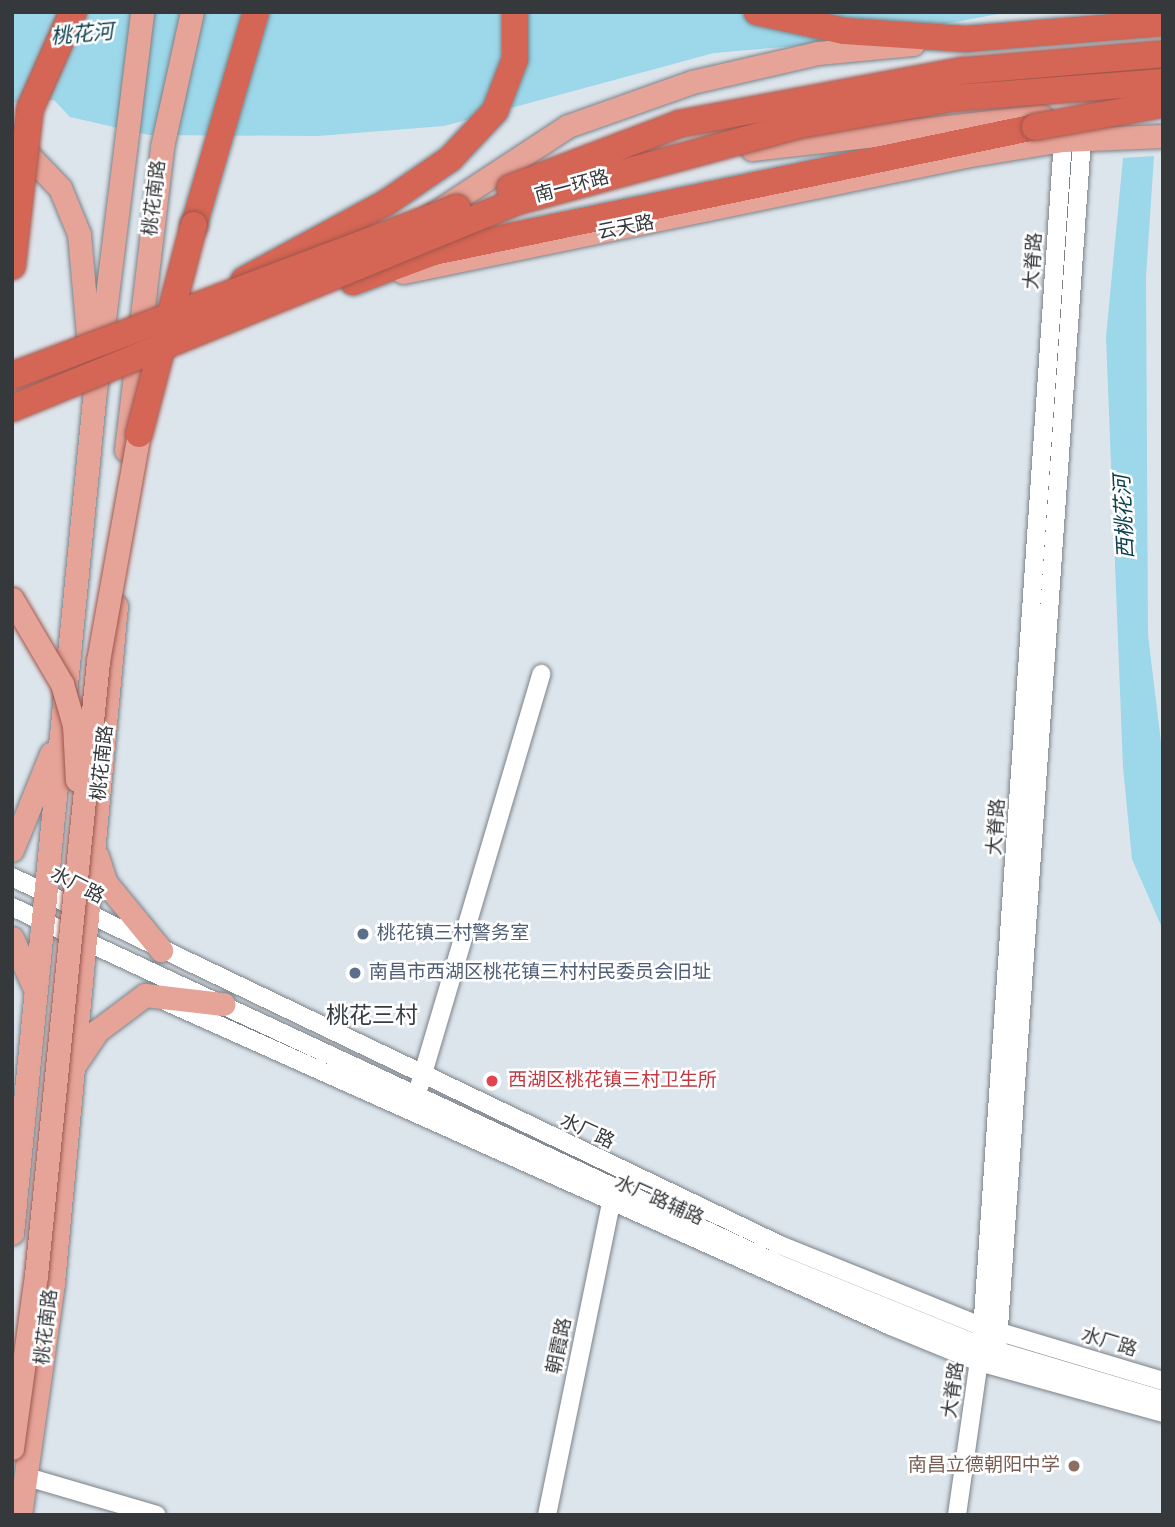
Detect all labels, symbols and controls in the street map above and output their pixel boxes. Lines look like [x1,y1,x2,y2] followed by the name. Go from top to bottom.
[50,19,114,49] water label: 桃花河
[139,159,171,237] street label: 桃花南路
[532,166,612,208] street label: 南一环路
[596,211,656,245] street label: 云天路
[1021,232,1047,290] street label: 大脊路
[1109,474,1139,560] water label: 西桃花河
[88,724,118,802] street label: 桃花南路
[984,798,1010,856] street label: 大脊路
[46,863,108,909] street label: 水厂路
[377,923,529,945] place label: 桃花镇三村警务室
[355,926,371,942] marker: 桃花镇三村警务室
[369,962,711,984] place label: 南昌市西湖区桃花镇三村村民委员会旧址
[347,965,363,981] marker: 南昌市西湖区桃花镇三村村民委员会旧址
[326,1002,418,1030] district label: 桃花三村
[508,1070,717,1092] place label: 西湖区桃花镇三村卫生所
[482,1071,502,1091] marker: 西湖区桃花镇三村卫生所
[556,1110,618,1154] street label: 水厂路
[611,1171,707,1231] street label: 水厂路辅路
[31,1288,63,1366] street label: 桃花南路
[543,1316,577,1376] street label: 朝霞路
[1078,1324,1140,1362] street label: 水厂路
[939,1360,969,1420] street label: 大脊路
[908,1455,1060,1477] place label: 南昌立德朝阳中学
[1066,1458,1082,1474] marker: 南昌立德朝阳中学

